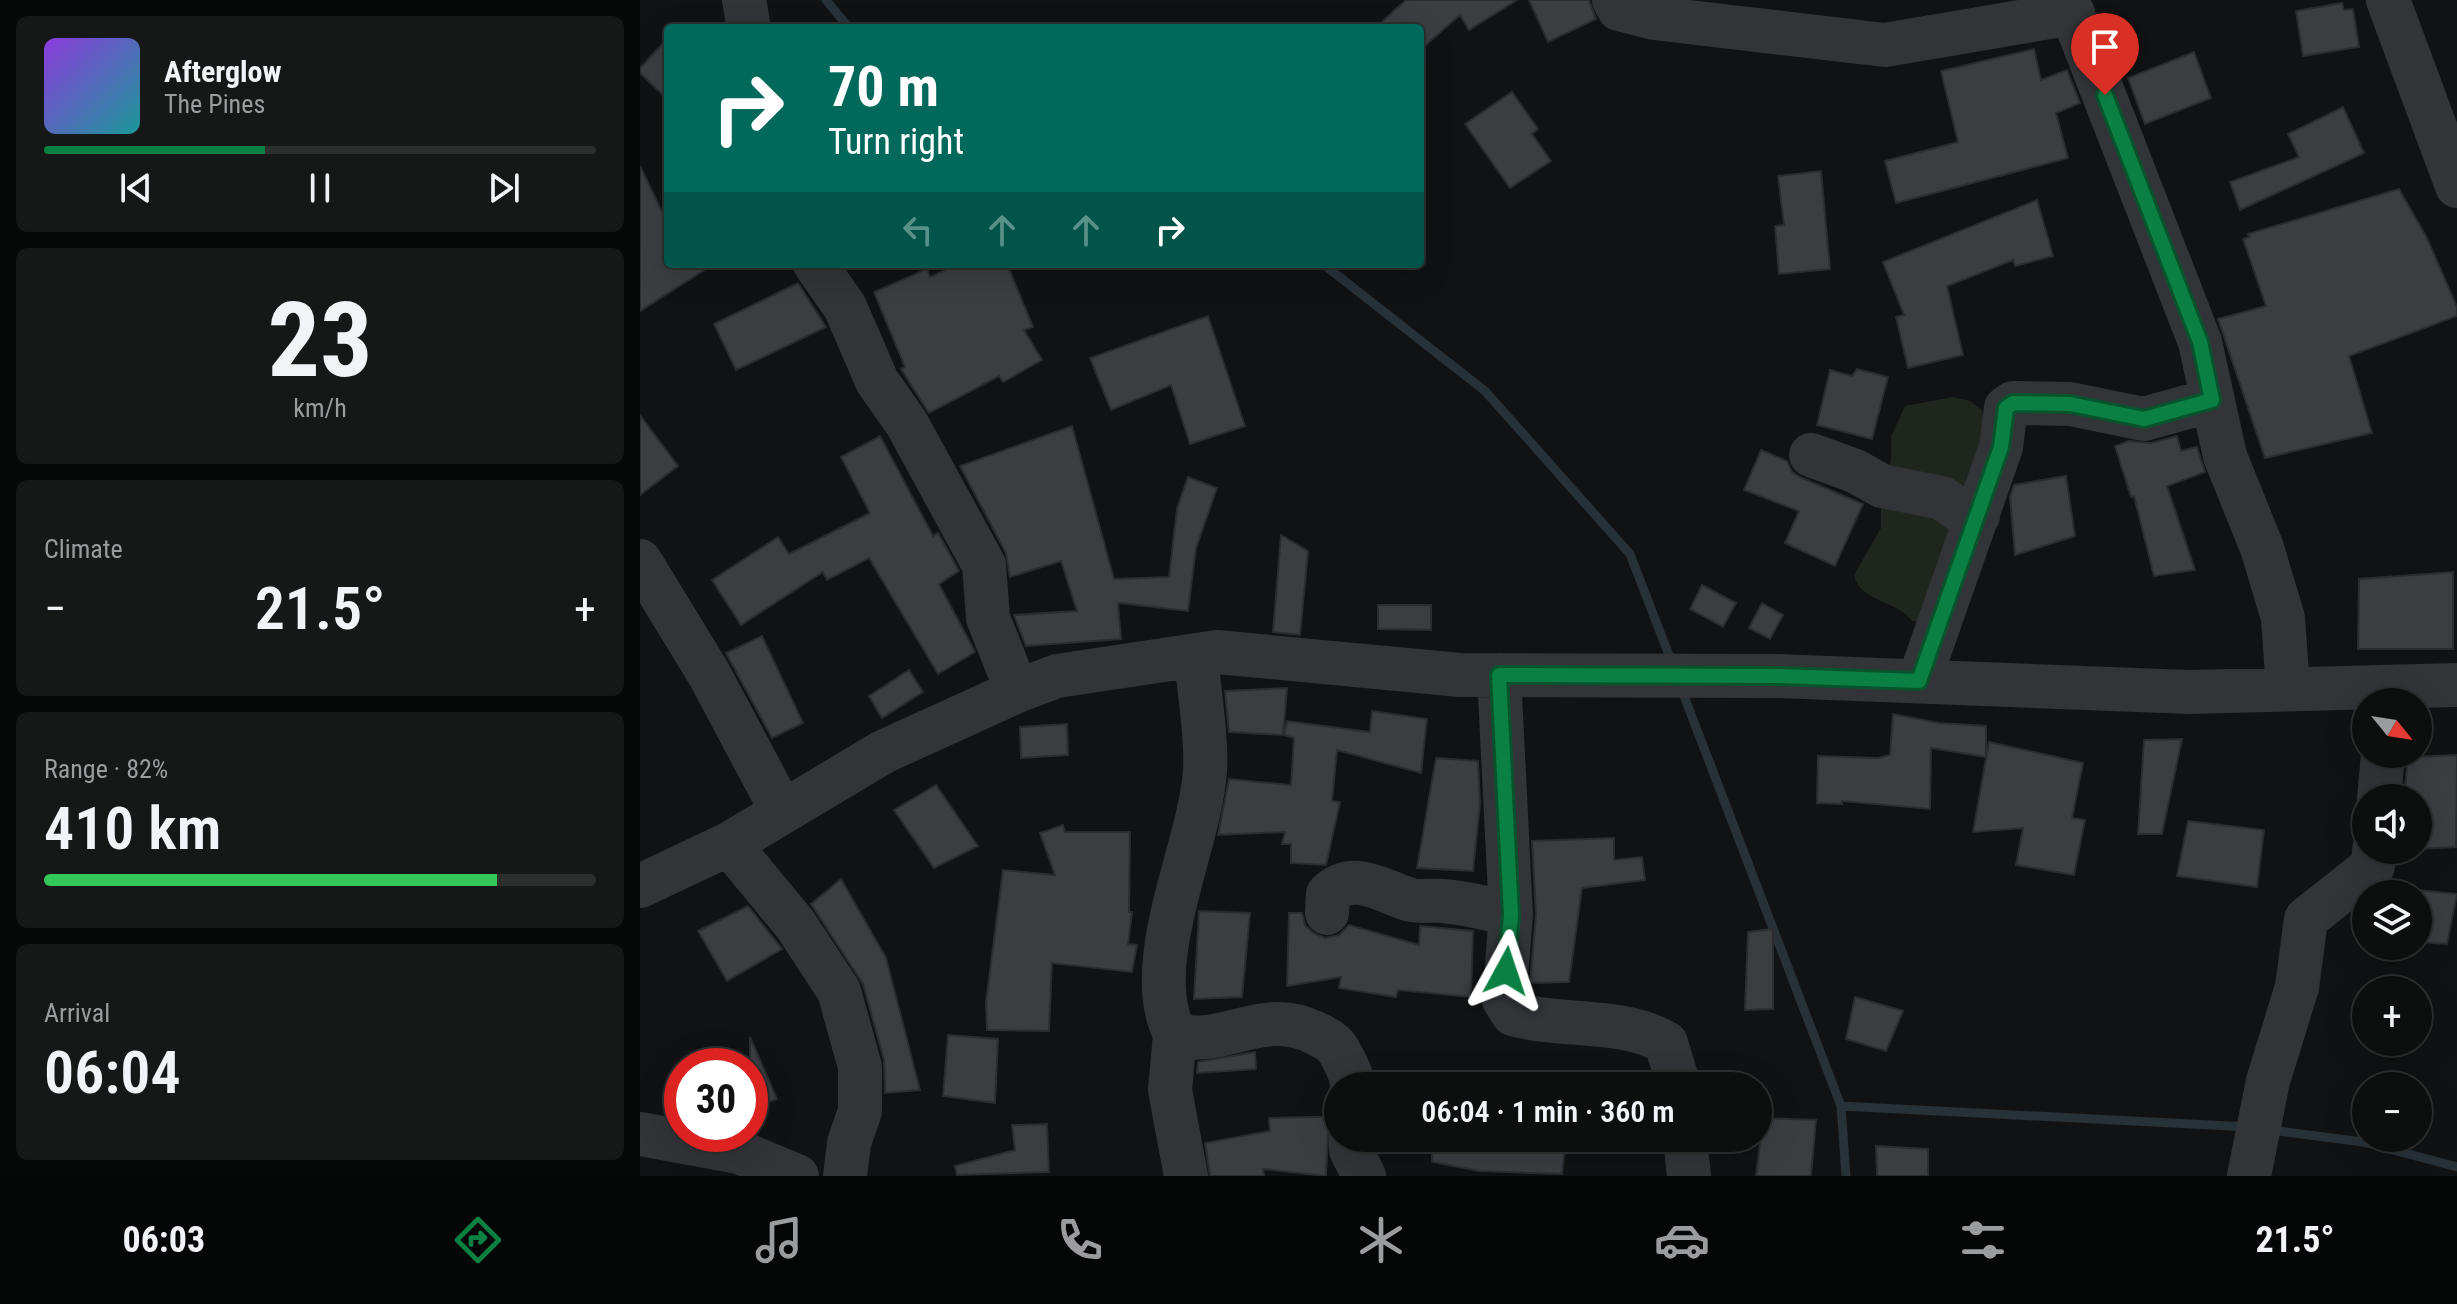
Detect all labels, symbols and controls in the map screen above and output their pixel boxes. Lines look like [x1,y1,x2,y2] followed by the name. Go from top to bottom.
[2071,13,2139,95] pin
[2083,25,2127,69] icon: arrive
[164,54,282,89] text: Afterglow
[828,54,939,120] text: 70 m
[696,56,800,160] icon: right
[164,89,265,119] text: The Pines
[828,121,964,163] text: Turn right
[114,166,158,210] icon: previous
[298,166,342,210] icon: pause
[482,166,526,210] icon: next
[896,208,940,252] icon: left
[980,208,1024,252] icon: ahead
[1064,208,1108,252] icon: ahead
[1148,208,1192,252] icon: right
[267,280,373,401] text: 23
[293,393,347,423] text: km/h
[44,534,123,564] text: Climate
[255,573,385,644] text: 21.5°
[44,583,66,635] text: −
[574,583,596,635] text: +
[2352,688,2432,768] north arrow
[2352,688,2432,1152] map controls
[44,754,168,784] text: Range · 82%
[2352,784,2432,864] button: sound
[44,793,221,864] text: 410 km
[2352,880,2432,960] button: layers
[1464,929,1548,1013] position arrow
[2352,976,2432,1056] button: +
[44,998,110,1028] text: Arrival
[44,1037,181,1108] text: 06:04
[664,1048,768,1152] speed limit sign: 30
[2352,1072,2432,1152] button: −
[1421,1094,1675,1129] text: 06:04 · 1 min · 360 m
[450,1212,506,1268] icon: directions
[751,1212,807,1268] icon: music
[1052,1212,1108,1268] icon: phone
[1353,1212,1409,1268] icon: climate
[1654,1212,1710,1268] icon: car
[1955,1212,2011,1268] icon: filters
[122,1219,205,1261] text: 06:03
[2255,1219,2334,1261] text: 21.5°

